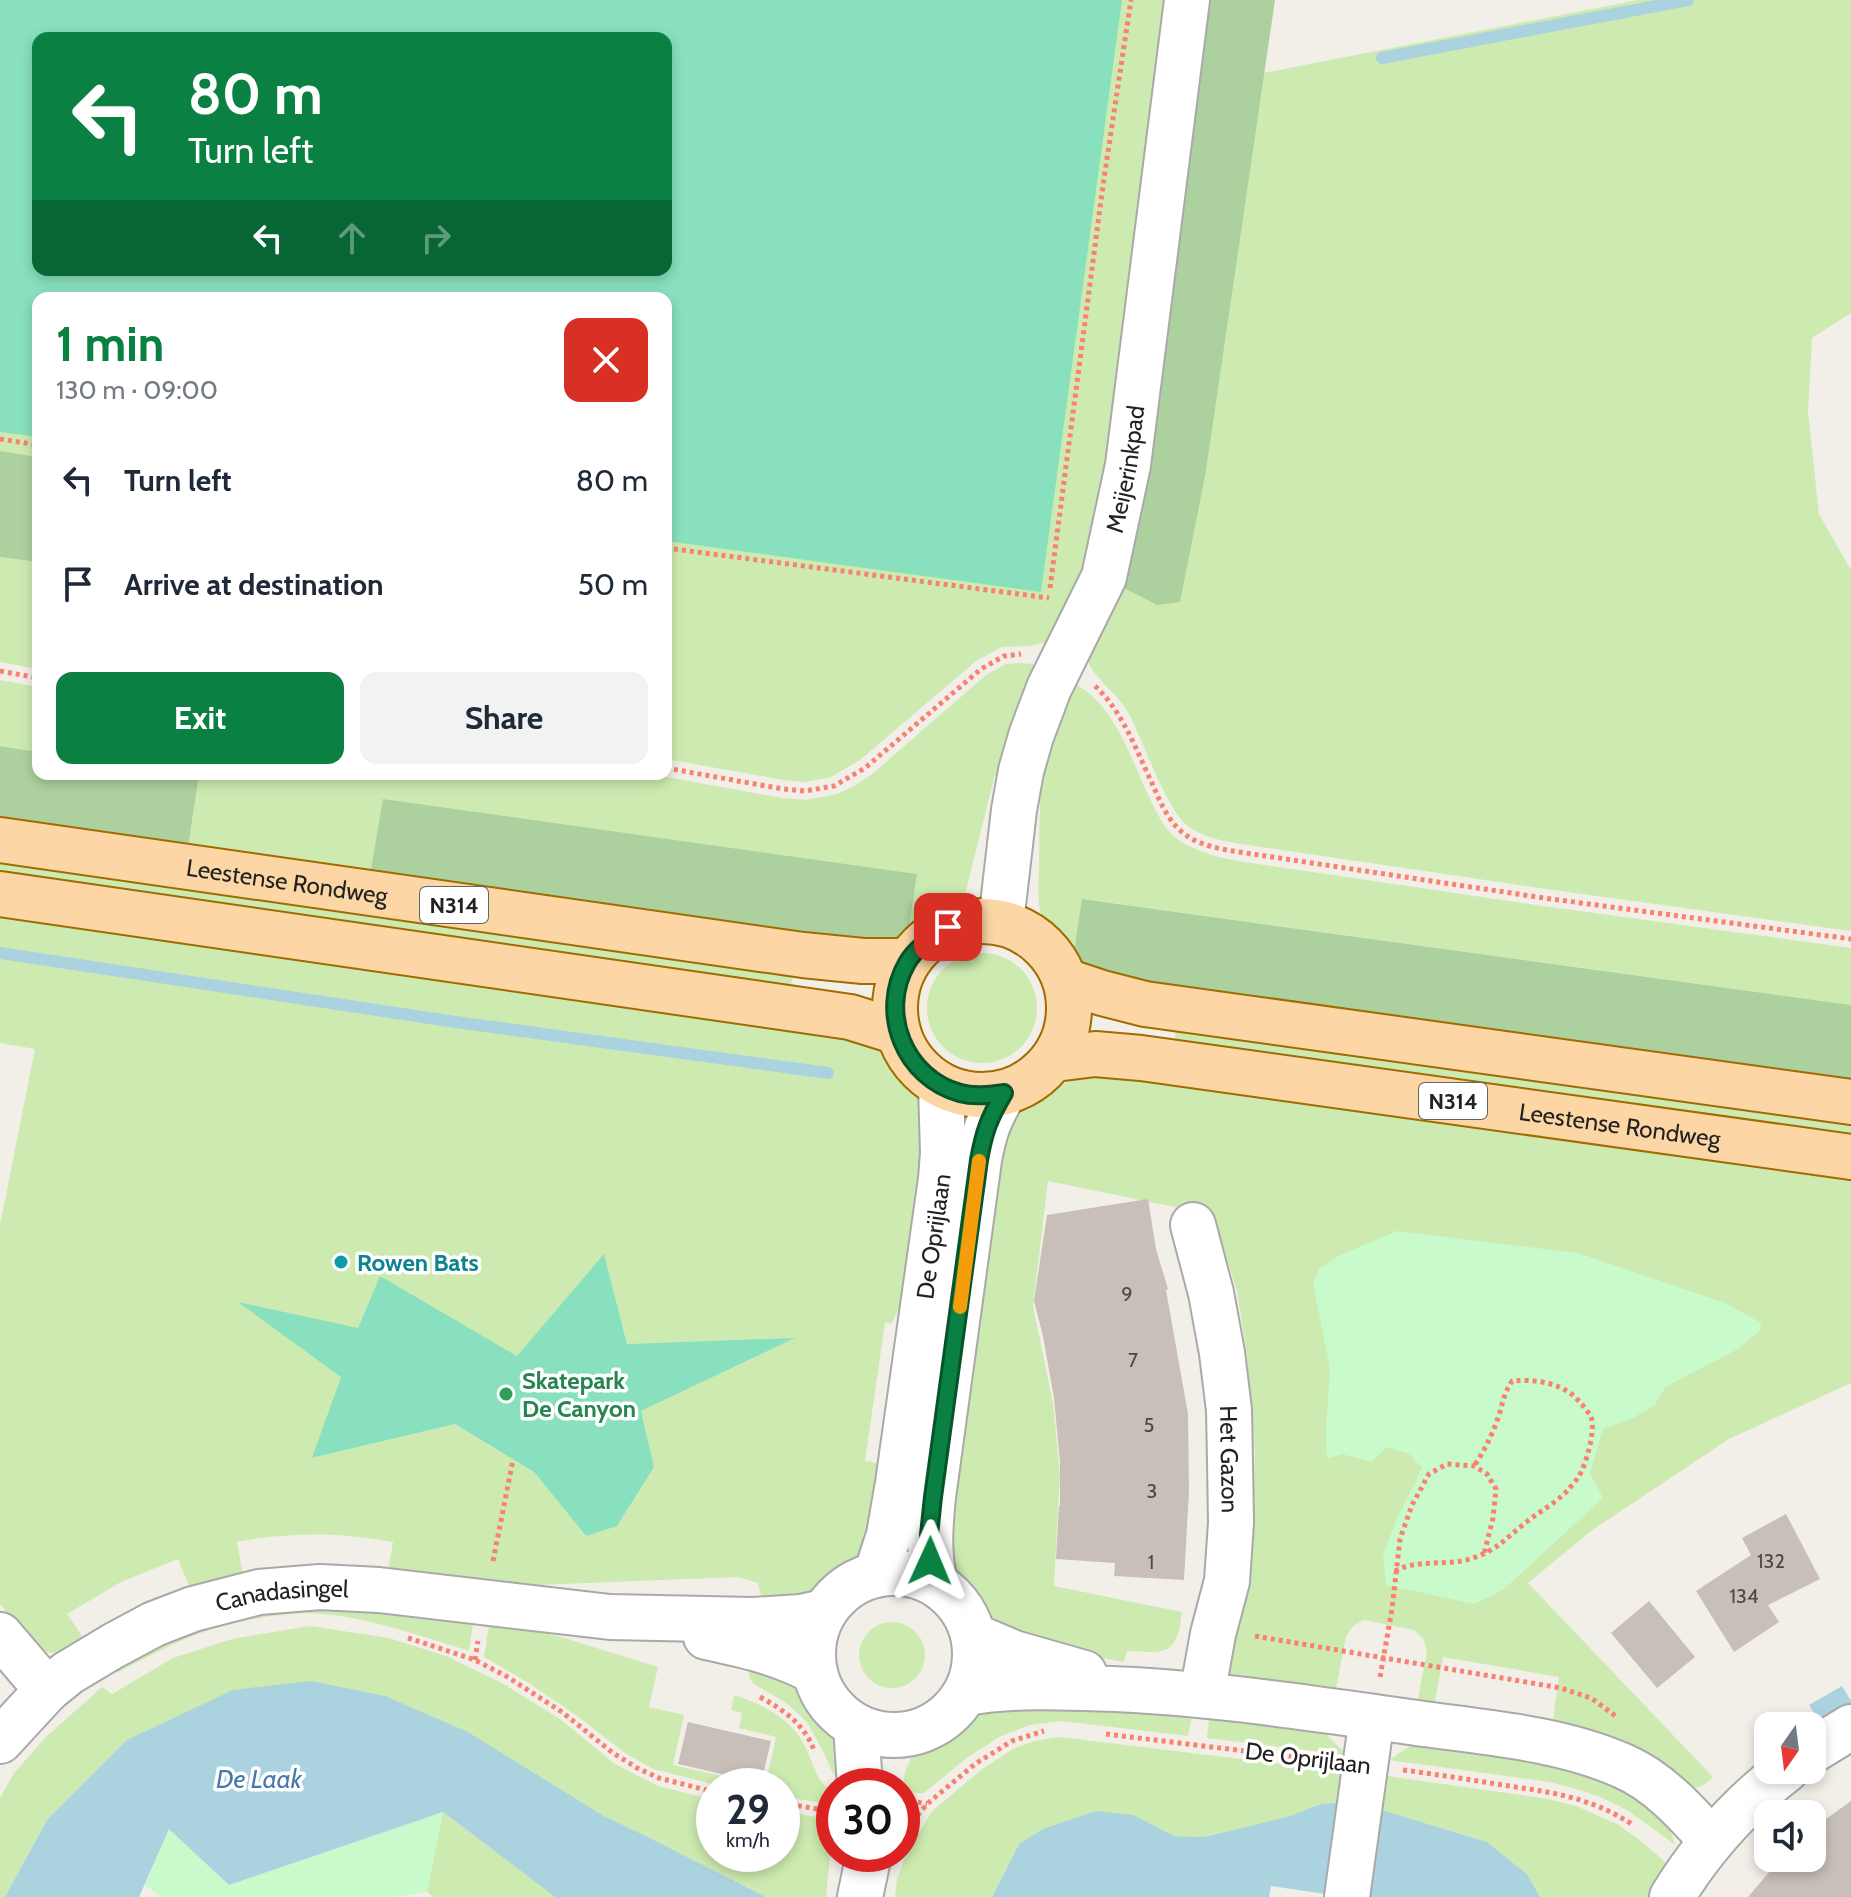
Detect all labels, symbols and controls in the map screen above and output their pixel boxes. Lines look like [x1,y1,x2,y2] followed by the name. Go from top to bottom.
[188,60,323,128] text: 80 m
[56,64,160,168] icon: left
[188,128,313,172] text: Turn left
[246,216,290,260] icon: left
[330,216,374,260] icon: ahead
[414,216,458,260] icon: right
[56,315,164,373] text: 1 min
[564,318,648,402] button: close
[56,374,218,406] text: 130 m · 09:00
[1099,404,1150,536] street label: Meijerinkpad
[56,458,100,502] icon: left
[124,462,232,499] text: Turn left
[576,462,648,499] text: 80 m
[56,562,100,606] icon: arrive
[124,566,384,603] text: Arrive at destination
[578,566,648,603] text: 50 m
[56,672,344,764] button: Exit
[360,672,648,764] button: Share
[184,852,391,910] street label: Leestense Rondweg
[420,887,488,923] road number: N314
[914,893,982,961] pin
[926,905,970,949] icon: arrive
[1419,1083,1487,1119] road number: N314
[1517,1096,1724,1153] street label: Leestense Rondweg
[910,1172,956,1301] street label: De Oprijlaan
[357,1248,479,1277] place label: Rowen Bats
[332,1253,350,1271] marker: Rowen Bats
[1121,1282,1133,1306] house number: 9
[1128,1348,1138,1372] house number: 7
[522,1366,636,1423] place label: Skatepark De Canyon
[497,1385,515,1403] marker: Skatepark De Canyon
[1214,1405,1245,1513] street label: Het Gazon
[1144,1413,1154,1437] house number: 5
[1147,1479,1157,1503] house number: 3
[888,1519,972,1603] position arrow
[1757,1549,1785,1573] house number: 132
[1148,1550,1154,1574] house number: 1
[212,1572,350,1617] street label: Canadasingel
[1730,1584,1759,1608] house number: 134
[1754,1712,1826,1784] north arrow
[1754,1712,1826,1872] map controls
[1243,1736,1373,1780] street label: De Oprijlaan
[216,1763,303,1795] water label: De Laak
[816,1768,920,1872] speed limit sign: 30
[726,1785,770,1834] text: 29
[1754,1800,1826,1872] button: sound
[726,1828,770,1852] text: km/h

